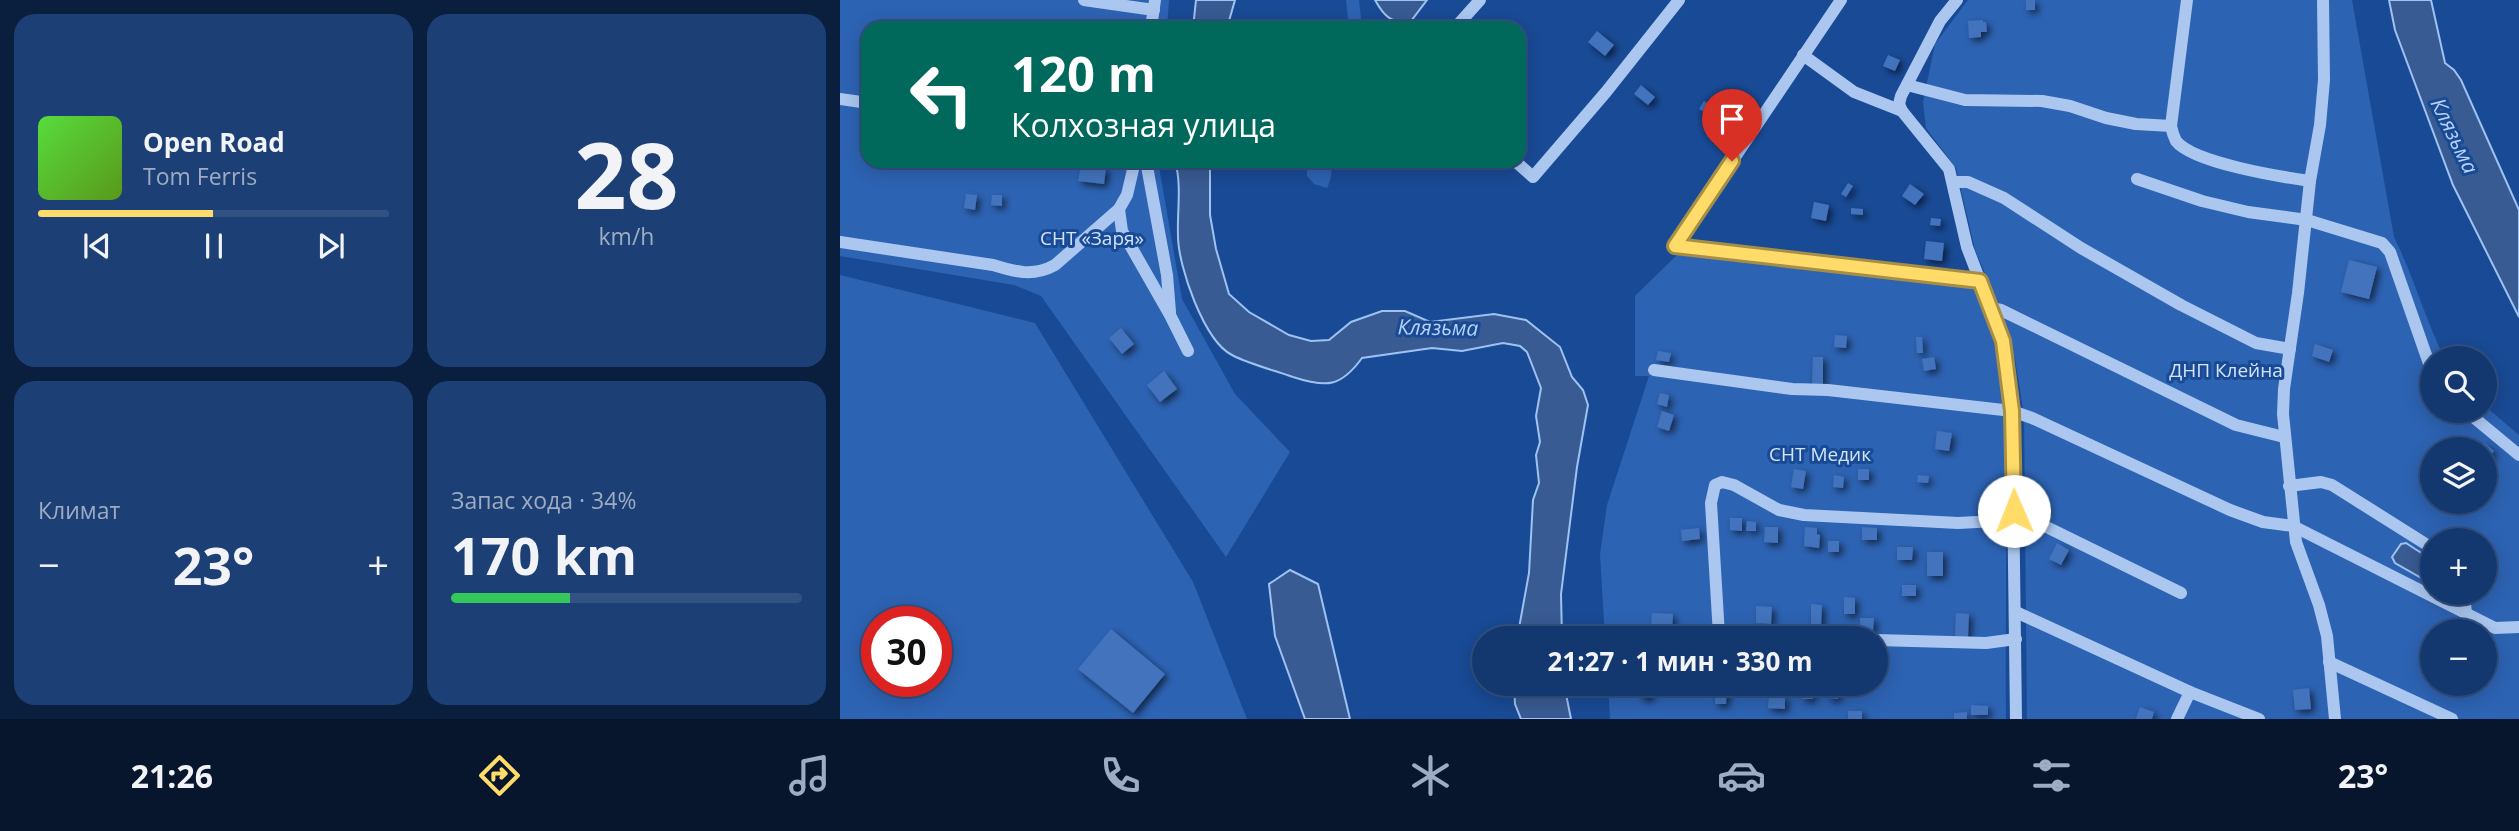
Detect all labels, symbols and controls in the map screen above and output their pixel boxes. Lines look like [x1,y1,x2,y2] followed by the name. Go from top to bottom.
[1011,40,1156,106] text: 120 m
[896,49,987,140] icon: left
[1702,89,1762,161] pin
[2425,93,2485,178] water label: Клязьма
[1713,100,1751,138] icon: arrive
[1011,103,1276,146] text: Колхозная улица
[574,112,679,236] text: 28
[143,124,285,160] text: Open Road
[143,160,257,192] text: Tom Ferris
[599,220,654,252] text: km/h
[1040,225,1144,251] park label: СНТ «Заря»
[78,227,116,265] icon: previous
[195,227,233,265] icon: pause
[312,227,350,265] icon: next
[1397,312,1479,342] water label: Клязьма
[2420,346,2497,696] map controls
[2420,346,2497,423] button: search
[2169,357,2283,383] park label: ДНП Клейна
[2420,437,2497,514] button: layers
[1769,441,1871,467] park label: СНТ Медик
[1977,474,2051,548] position arrow
[451,484,636,516] text: Запас хода · 34%
[38,494,120,526] text: Климат
[451,519,637,590] text: 170 km
[2420,528,2497,605] button: +
[173,529,254,600] text: 23°
[38,538,60,590] text: −
[367,538,389,590] text: +
[861,606,952,697] speed limit sign: 30
[2420,619,2497,696] button: −
[1547,643,1813,679] text: 21:27 · 1 мин · 330 m
[475,751,524,800] icon: directions
[785,751,834,800] icon: music
[1096,751,1145,800] icon: phone
[1406,751,1455,800] icon: climate
[1717,751,1766,800] icon: car
[2027,751,2076,800] icon: filters
[131,754,213,797] text: 21:26
[2338,754,2388,797] text: 23°

